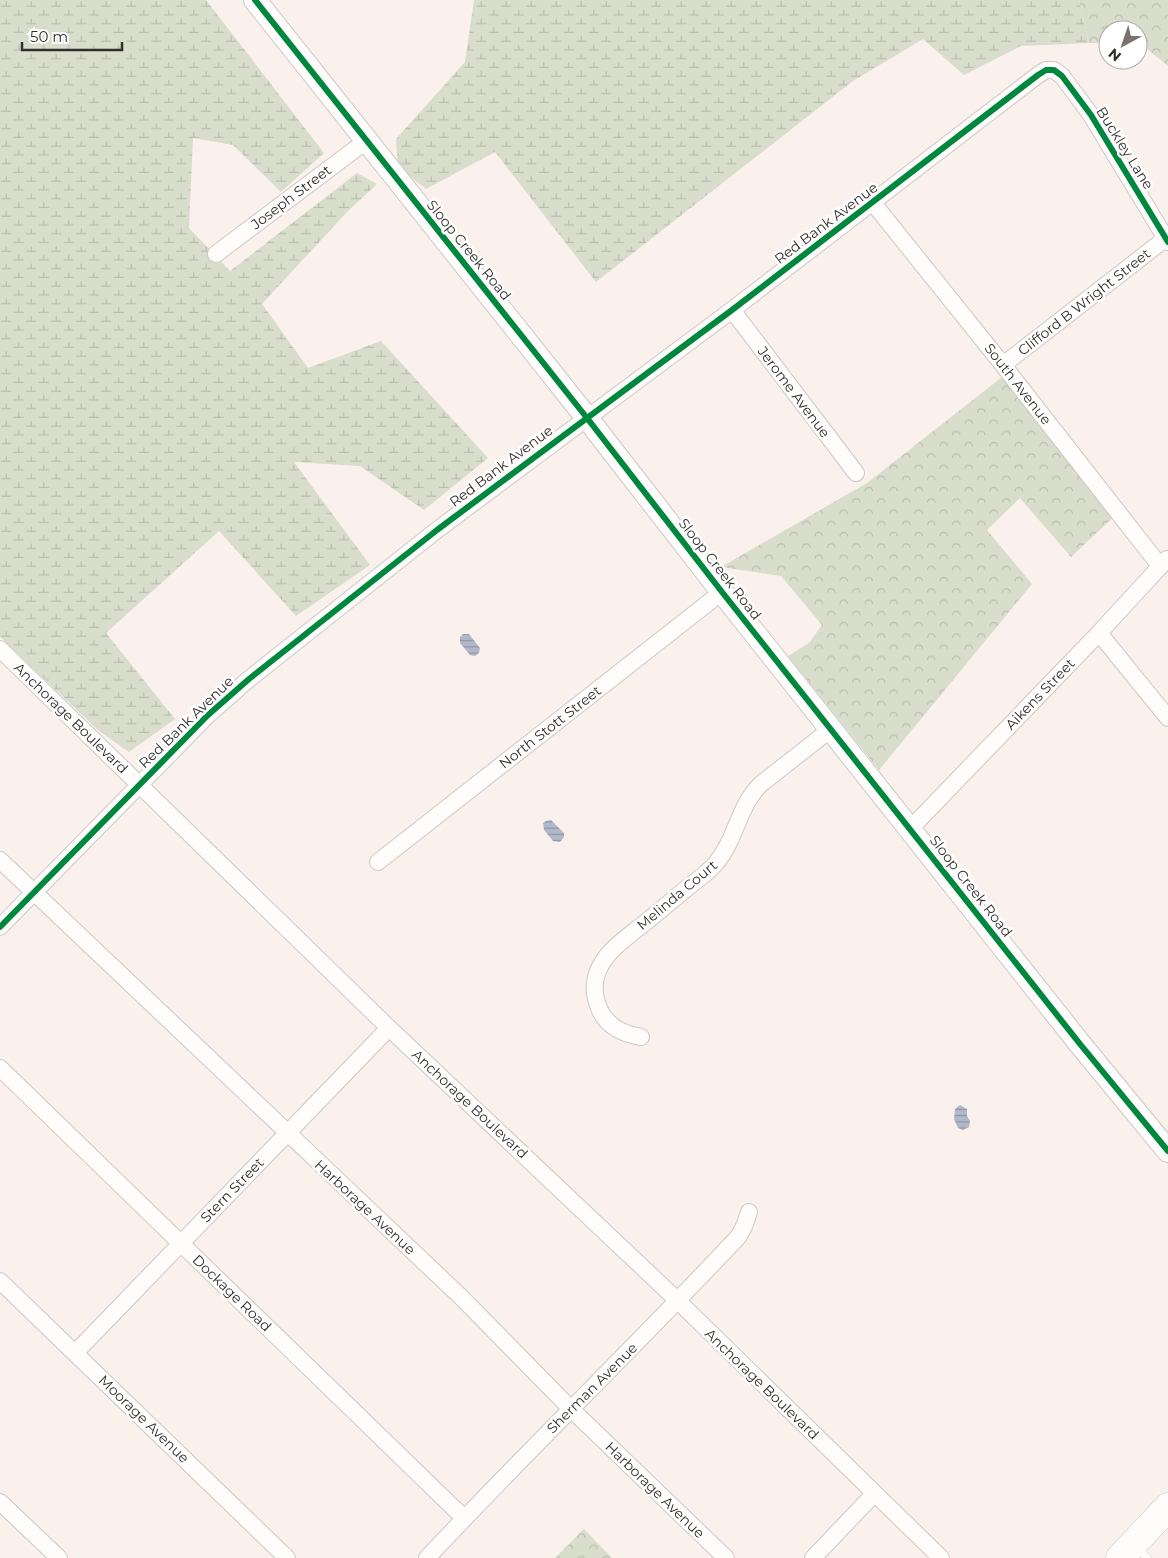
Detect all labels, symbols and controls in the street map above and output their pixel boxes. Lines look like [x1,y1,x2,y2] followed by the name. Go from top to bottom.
[22,20,122,52] scale bar
[1098,20,1148,70] north arrow
[30,27,68,46] text: 50 m
[1105,44,1125,65] text: N
[1092,103,1158,193] street label: Buckley Lane
[246,161,335,234] street label: Joseph Street
[771,178,881,268] street label: Red Bank Avenue
[423,196,515,304] street label: Sloop Creek Road
[1014,244,1154,359] street label: Clifford B Wright Street
[981,340,1055,428] street label: South Avenue
[753,342,834,441] street label: Jerome Avenue
[446,421,556,511] street label: Red Bank Avenue
[675,515,765,623] street label: Sloop Creek Road
[1001,654,1079,734] street label: Aikens Street
[10,659,132,777] street label: Anchorage Boulevard
[135,672,237,772] street label: Red Bank Avenue
[495,681,605,773] street label: North Stott Street
[926,832,1016,940] street label: Sloop Creek Road
[633,856,721,934] street label: Melinda Court
[408,1046,532,1162] street label: Anchorage Boulevard
[197,1154,268,1226] street label: Stern Street
[311,1156,419,1258] street label: Harborage Avenue
[189,1251,275,1335] street label: Dockage Road
[701,1325,823,1443] street label: Anchorage Boulevard
[543,1339,641,1437] street label: Sherman Avenue
[95,1371,193,1467] street label: Moorage Avenue
[602,1438,708,1542] street label: Harborage Avenue

